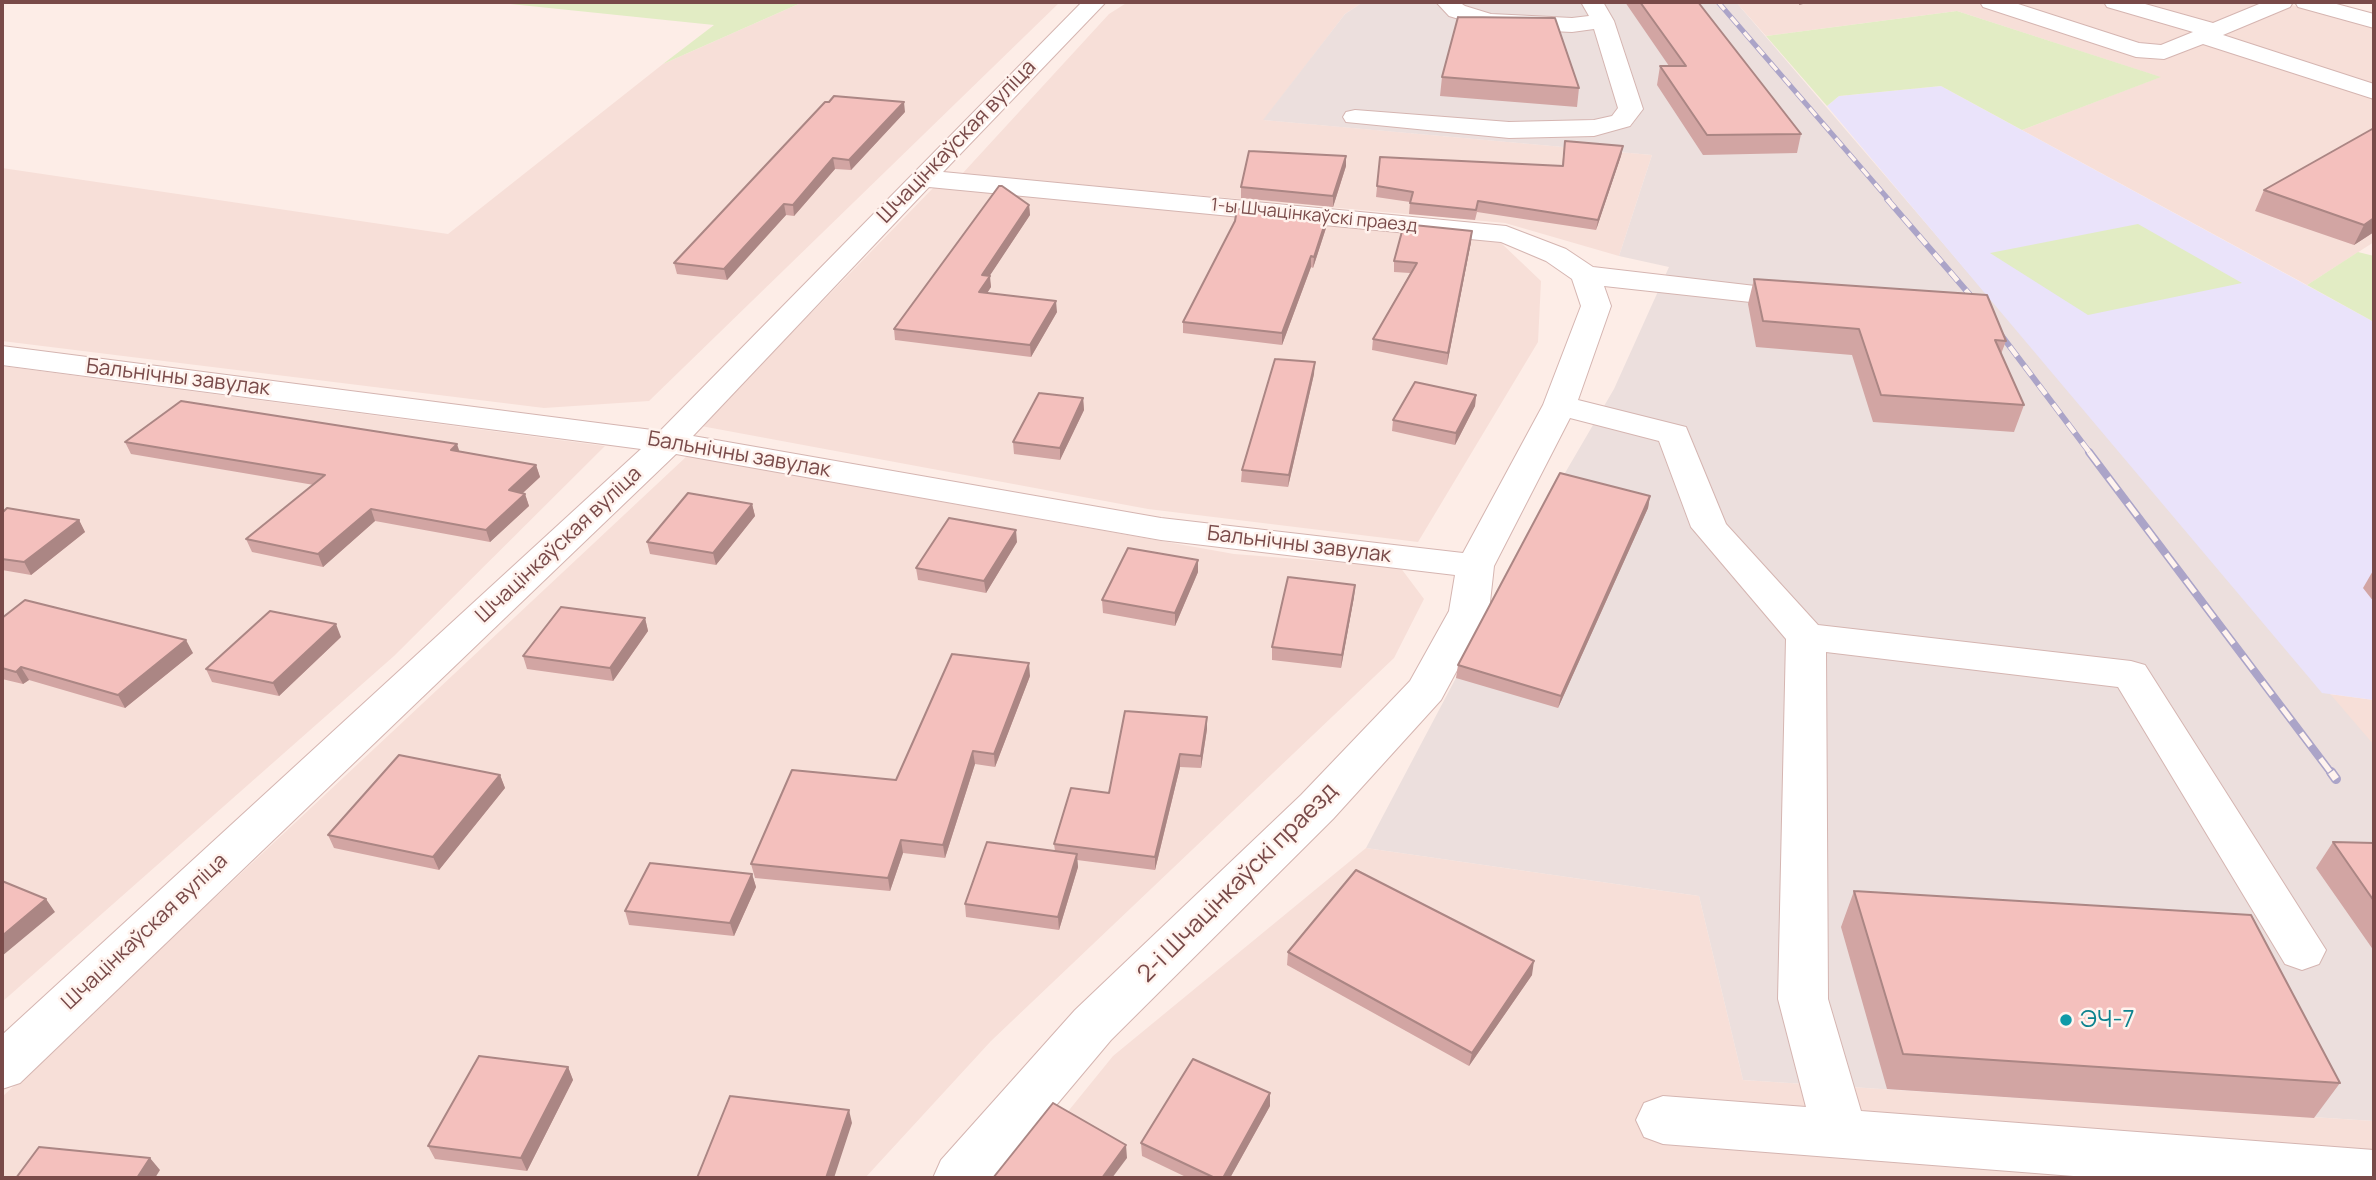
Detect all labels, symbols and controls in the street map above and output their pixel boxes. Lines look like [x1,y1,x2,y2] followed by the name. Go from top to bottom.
[872,55,1042,229] street label: Шчацінкаўская вуліца
[1210,194,1418,238] street label: 1-ы Шчацінкаўскі праезд
[85,354,271,402] street label: Бальнічны завулак
[646,427,832,483] street label: Бальнічны завулак
[471,462,647,628] street label: Шчацінкаўская вуліца
[1206,521,1392,569] street label: Бальнічны завулак
[1132,777,1344,989] street label: 2-і Шчацінкаўскі праезд
[57,849,233,1015] street label: Шчацінкаўская вуліца
[2080,1006,2135,1034] place label: ЭЧ-7
[2058,1012,2074,1028] marker: ЭЧ-7

